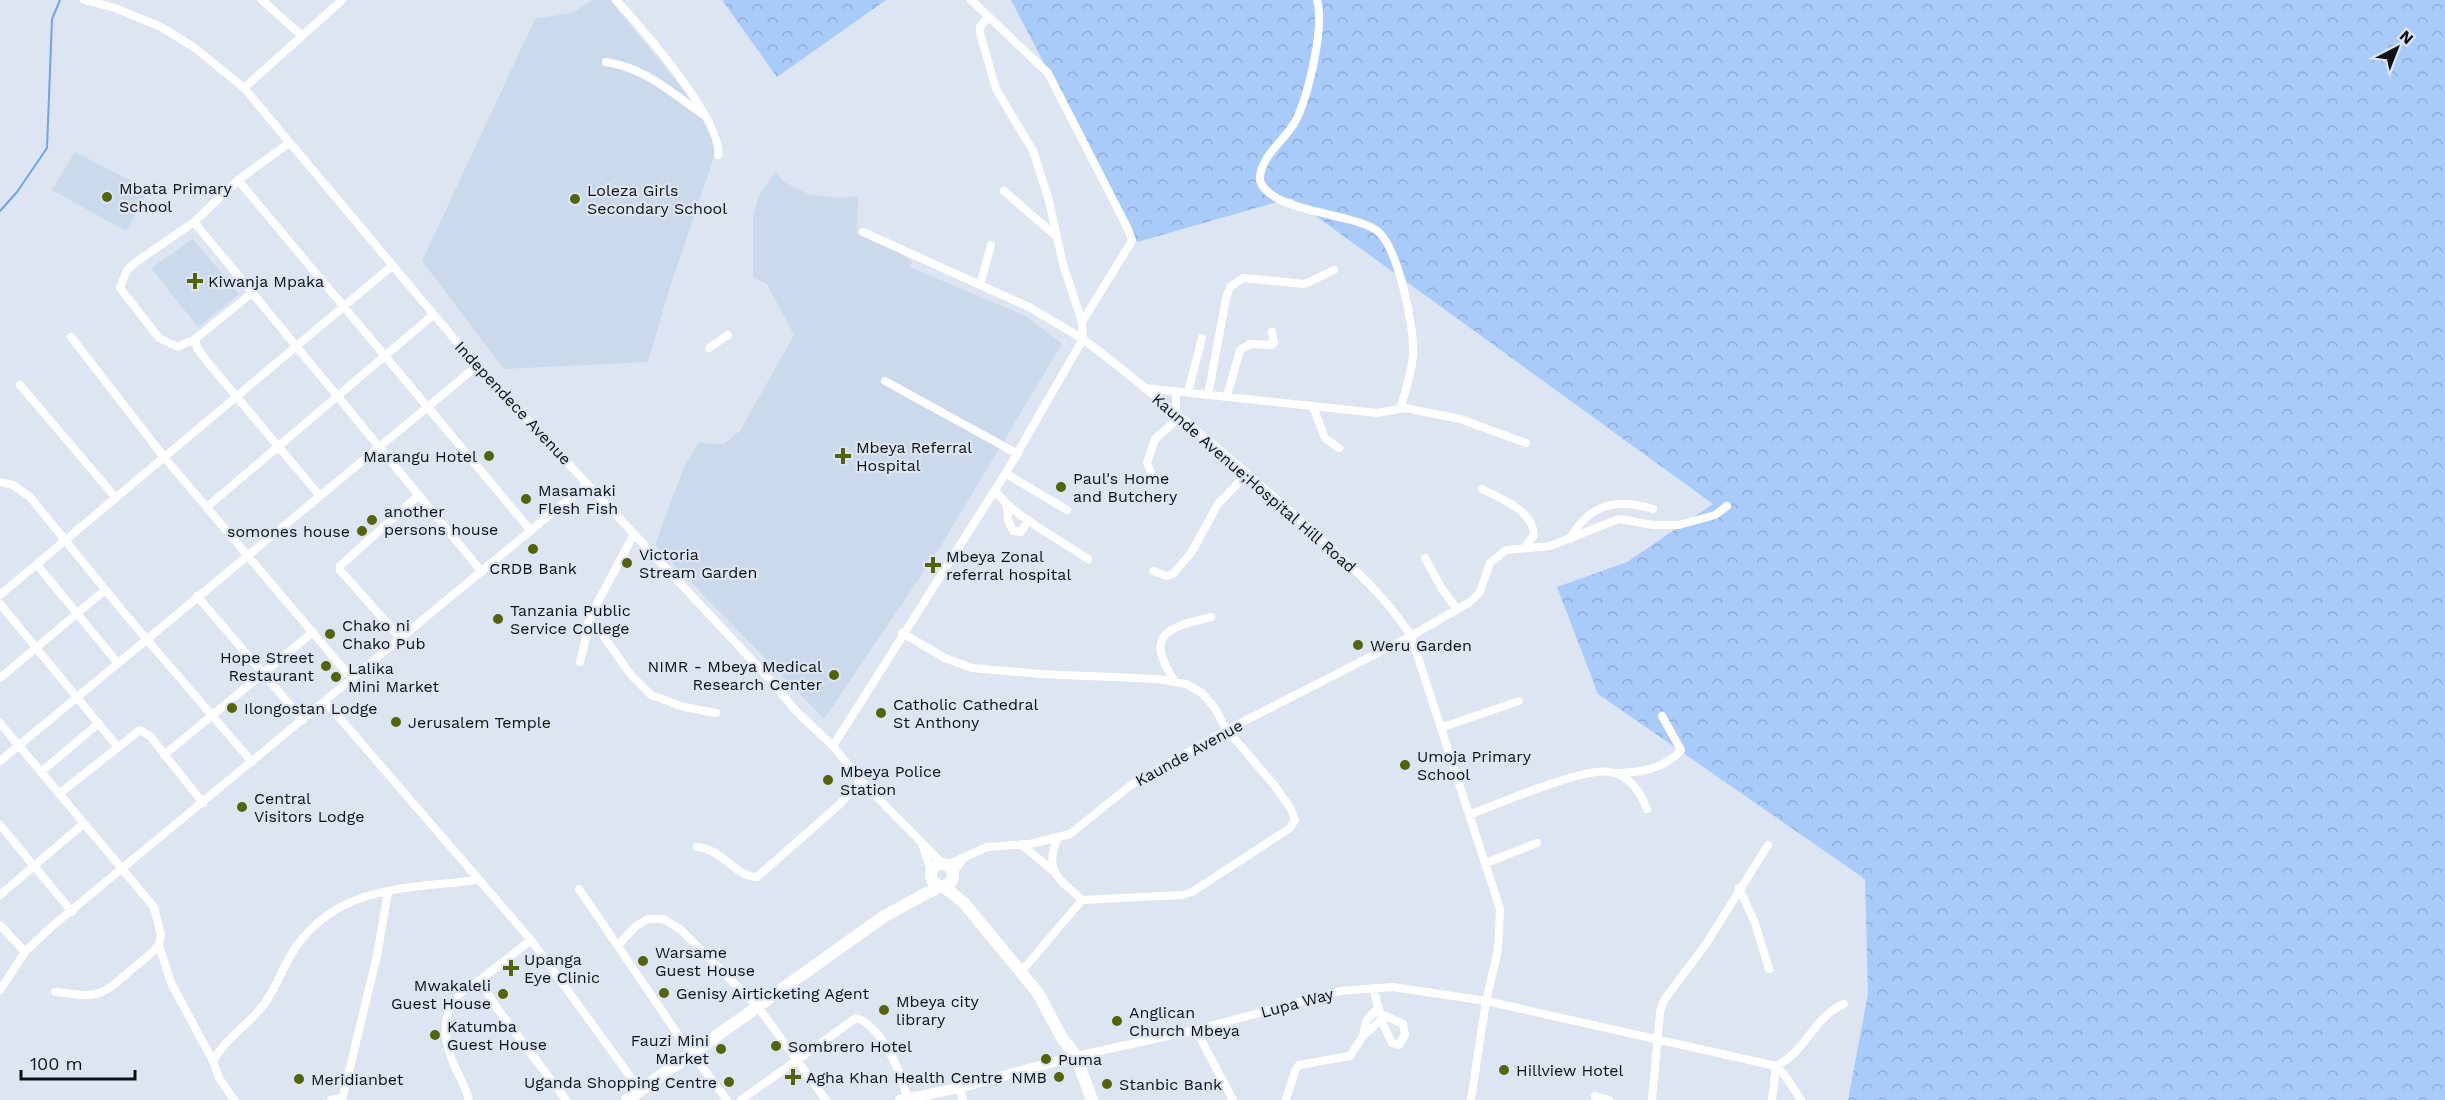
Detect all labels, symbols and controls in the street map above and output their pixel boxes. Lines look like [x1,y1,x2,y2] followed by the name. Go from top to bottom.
[2367,18,2427,78] north arrow
[2396,26,2417,48] text: N
[119,179,233,216] place label: Mbata Primary School
[587,181,727,218] place label: Loleza Girls Secondary School
[100,190,114,204] marker: Mbata Primary School
[568,192,582,206] marker: Loleza Girls Secondary School
[186,272,204,290] marker: Kiwanja Mpaka
[208,272,324,291] place label: Kiwanja Mpaka
[451,337,575,469] street label: Independece Avenue
[1148,389,1360,577] street label: Kaunde Avenue;Hospital Hill Road
[856,438,972,475] place label: Mbeya Referral Hospital
[363,447,477,466] place label: Marangu Hotel
[834,447,852,465] marker: Mbeya Referral Hospital
[482,449,496,463] marker: Marangu Hotel
[1073,469,1178,506] place label: Paul's Home and Butchery
[1054,480,1068,494] marker: Paul's Home and Butchery
[538,481,618,518] place label: Masamaki Flesh Fish
[519,492,533,506] marker: Masamaki Flesh Fish
[384,502,498,539] place label: another persons house
[365,513,379,527] marker: another persons house
[227,522,350,541] place label: somones house
[355,524,369,538] marker: somones house
[526,542,540,556] marker: CRDB Bank
[639,545,757,582] place label: Victoria Stream Garden
[946,547,1071,584] place label: Mbeya Zonal referral hospital
[620,556,634,570] marker: Victoria Stream Garden
[924,556,942,574] marker: Mbeya Zonal referral hospital
[489,559,577,578] place label: CRDB Bank
[510,601,631,638] place label: Tanzania Public Service College
[491,612,505,626] marker: Tanzania Public Service College
[342,616,425,653] place label: Chako ni Chako Pub
[323,627,337,641] marker: Chako ni Chako Pub
[1370,636,1472,655] place label: Weru Garden
[1351,638,1365,652] marker: Weru Garden
[220,648,314,685] place label: Hope Street Restaurant
[648,657,822,694] place label: NIMR - Mbeya Medical Research Center
[319,659,333,673] marker: Hope Street Restaurant
[348,659,439,696] place label: Lalika Mini Market
[827,668,841,682] marker: NIMR - Mbeya Medical Research Center
[329,670,343,684] marker: Lalika Mini Market
[893,695,1038,732] place label: Catholic Cathedral St Anthony
[244,699,377,718] place label: Ilongostan Lodge
[225,701,239,715] marker: Ilongostan Lodge
[874,706,888,720] marker: Catholic Cathedral St Anthony
[408,713,551,732] place label: Jerusalem Temple
[389,715,403,729] marker: Jerusalem Temple
[1132,716,1246,790] street label: Kaunde Avenue
[1417,747,1532,784] place label: Umoja Primary School
[1398,758,1412,772] marker: Umoja Primary School
[840,762,941,799] place label: Mbeya Police Station
[821,773,835,787] marker: Mbeya Police Station
[254,789,364,826] place label: Central Visitors Lodge
[235,800,249,814] marker: Central Visitors Lodge
[655,943,755,980] place label: Warsame Guest House
[524,950,600,987] place label: Upanga Eye Clinic
[636,954,650,968] marker: Warsame Guest House
[502,959,520,977] marker: Upanga Eye Clinic
[391,976,491,1013] place label: Mwakaleli Guest House
[676,984,869,1003] place label: Genisy Airticketing Agent
[1258,984,1336,1022] street label: Lupa Way
[657,986,671,1000] marker: Genisy Airticketing Agent
[496,987,510,1001] marker: Mwakaleli Guest House
[896,992,980,1029] place label: Mbeya city library
[877,1003,891,1017] marker: Mbeya city library
[1129,1003,1240,1040] place label: Anglican Church Mbeya
[1110,1014,1124,1028] marker: Anglican Church Mbeya
[447,1017,547,1054] place label: Katumba Guest House
[428,1028,442,1042] marker: Katumba Guest House
[631,1031,709,1068] place label: Fauzi Mini Market
[788,1037,912,1056] place label: Sombrero Hotel
[769,1039,783,1053] marker: Sombrero Hotel
[714,1042,728,1056] marker: Fauzi Mini Market
[21,1043,135,1081] scale bar
[1058,1050,1102,1069] place label: Puma
[1039,1052,1053,1066] marker: Puma
[30,1053,83,1074] text: 100 m
[1516,1061,1624,1080] place label: Hillview Hotel
[1497,1063,1511,1077] marker: Hillview Hotel
[784,1068,802,1086] marker: Agha Khan Health Centre
[806,1068,1003,1087] place label: Agha Khan Health Centre
[1011,1068,1047,1087] place label: NMB
[311,1070,404,1089] place label: Meridianbet
[1052,1070,1066,1084] marker: NMB
[292,1072,306,1086] marker: Meridianbet
[524,1073,717,1092] place label: Uganda Shopping Centre
[722,1075,736,1089] marker: Uganda Shopping Centre
[1119,1075,1222,1094] place label: Stanbic Bank
[1100,1077,1114,1091] marker: Stanbic Bank

